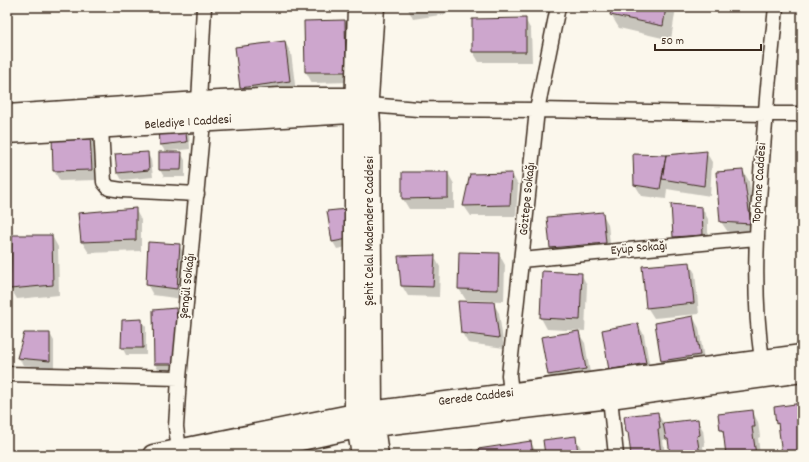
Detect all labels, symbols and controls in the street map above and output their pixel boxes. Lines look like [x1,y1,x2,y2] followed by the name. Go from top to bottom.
[655,26,761,52] scale bar
[661,33,684,50] text: 50 m
[144,110,233,136] street label: Belediye 1 Caddesi
[748,141,772,224] street label: Tophane Caddesi
[361,156,380,306] street label: Şehit Celal Madendere Caddesi
[515,161,541,237] street label: Göztepe Sokağı
[610,237,668,261] street label: Eyüp Sokağı
[175,252,201,320] street label: Şengül Sokağı
[437,384,515,412] street label: Gerede Caddesi

